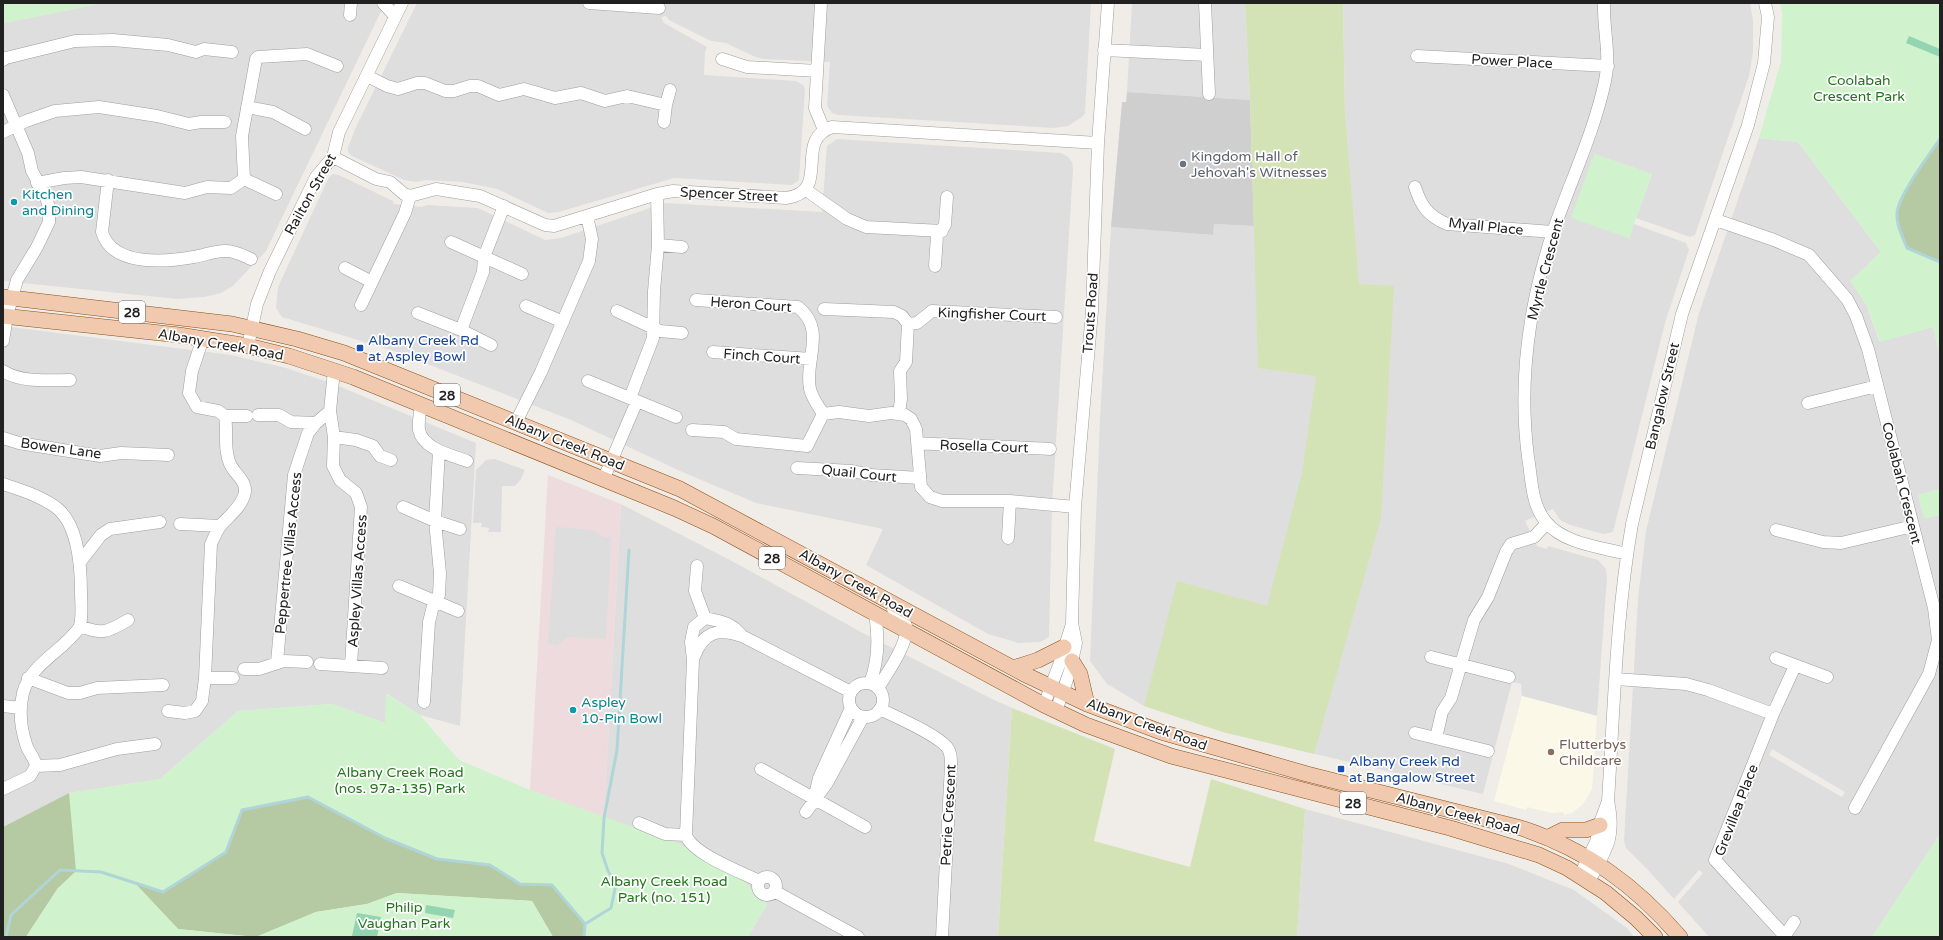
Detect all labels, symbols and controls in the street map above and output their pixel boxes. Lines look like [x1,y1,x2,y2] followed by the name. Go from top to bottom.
[1471,51,1553,72] street label: Power Place
[1813,72,1905,105] park label: Coolabah Crescent Park
[1191,148,1327,181] place label: Kingdom Hall of Jehovah's Witnesses
[281,150,340,238] street label: Railton Street
[1178,159,1188,169] marker: Kingdom Hall of Jehovah's Witnesses
[680,183,779,206] street label: Spencer Street
[22,186,94,219] place label: Kitchen and Dining
[9,197,19,207] marker: Kitchen and Dining
[1448,214,1524,239] street label: Myall Place
[1524,216,1567,322] street label: Myrtle Crescent
[1079,272,1102,354] street label: Trouts Road
[710,293,793,316] street label: Heron Court
[119,301,145,323] road number: 28
[937,304,1047,325] street label: Kingfisher Court
[157,325,285,364] street label: Albany Creek Road
[368,332,479,365] place label: Albany Creek Rd at Aspley Bowl
[1642,340,1683,451] street label: Bangalow Street
[355,343,365,353] marker: Albany Creek Rd at Aspley Bowl
[723,345,802,368] street label: Finch Court
[434,384,460,406] road number: 28
[503,411,627,474] street label: Albany Creek Road
[1878,420,1925,547] street label: Coolabah Crescent
[19,434,103,463] street label: Bowen Lane
[939,436,1029,457] street label: Rosella Court
[821,461,898,486] street label: Quail Court
[272,471,305,635] street label: Peppertree Villas Access
[344,514,371,648] street label: Aspley Villas Access
[796,545,916,622] street label: Albany Creek Road
[759,547,785,569] road number: 28
[581,694,662,727] place label: Aspley 10-Pin Bowl
[1084,695,1210,754] street label: Albany Creek Road
[568,705,578,715] marker: Aspley 10-Pin Bowl
[1559,736,1627,769] place label: Flutterbys Childcare
[1546,747,1556,757] marker: Flutterbys Childcare
[1349,753,1476,786] place label: Albany Creek Rd at Bangalow Street
[1711,762,1762,858] street label: Grevillea Place
[937,763,960,866] street label: Petrie Crescent
[335,764,466,797] park label: Albany Creek Road (nos. 97a-135) Park
[1336,764,1346,774] marker: Albany Creek Rd at Bangalow Street
[1394,789,1522,838] street label: Albany Creek Road
[1340,792,1366,814] road number: 28
[600,873,728,906] park label: Albany Creek Road Park (no. 151)
[358,899,451,932] park label: Philip Vaughan Park

